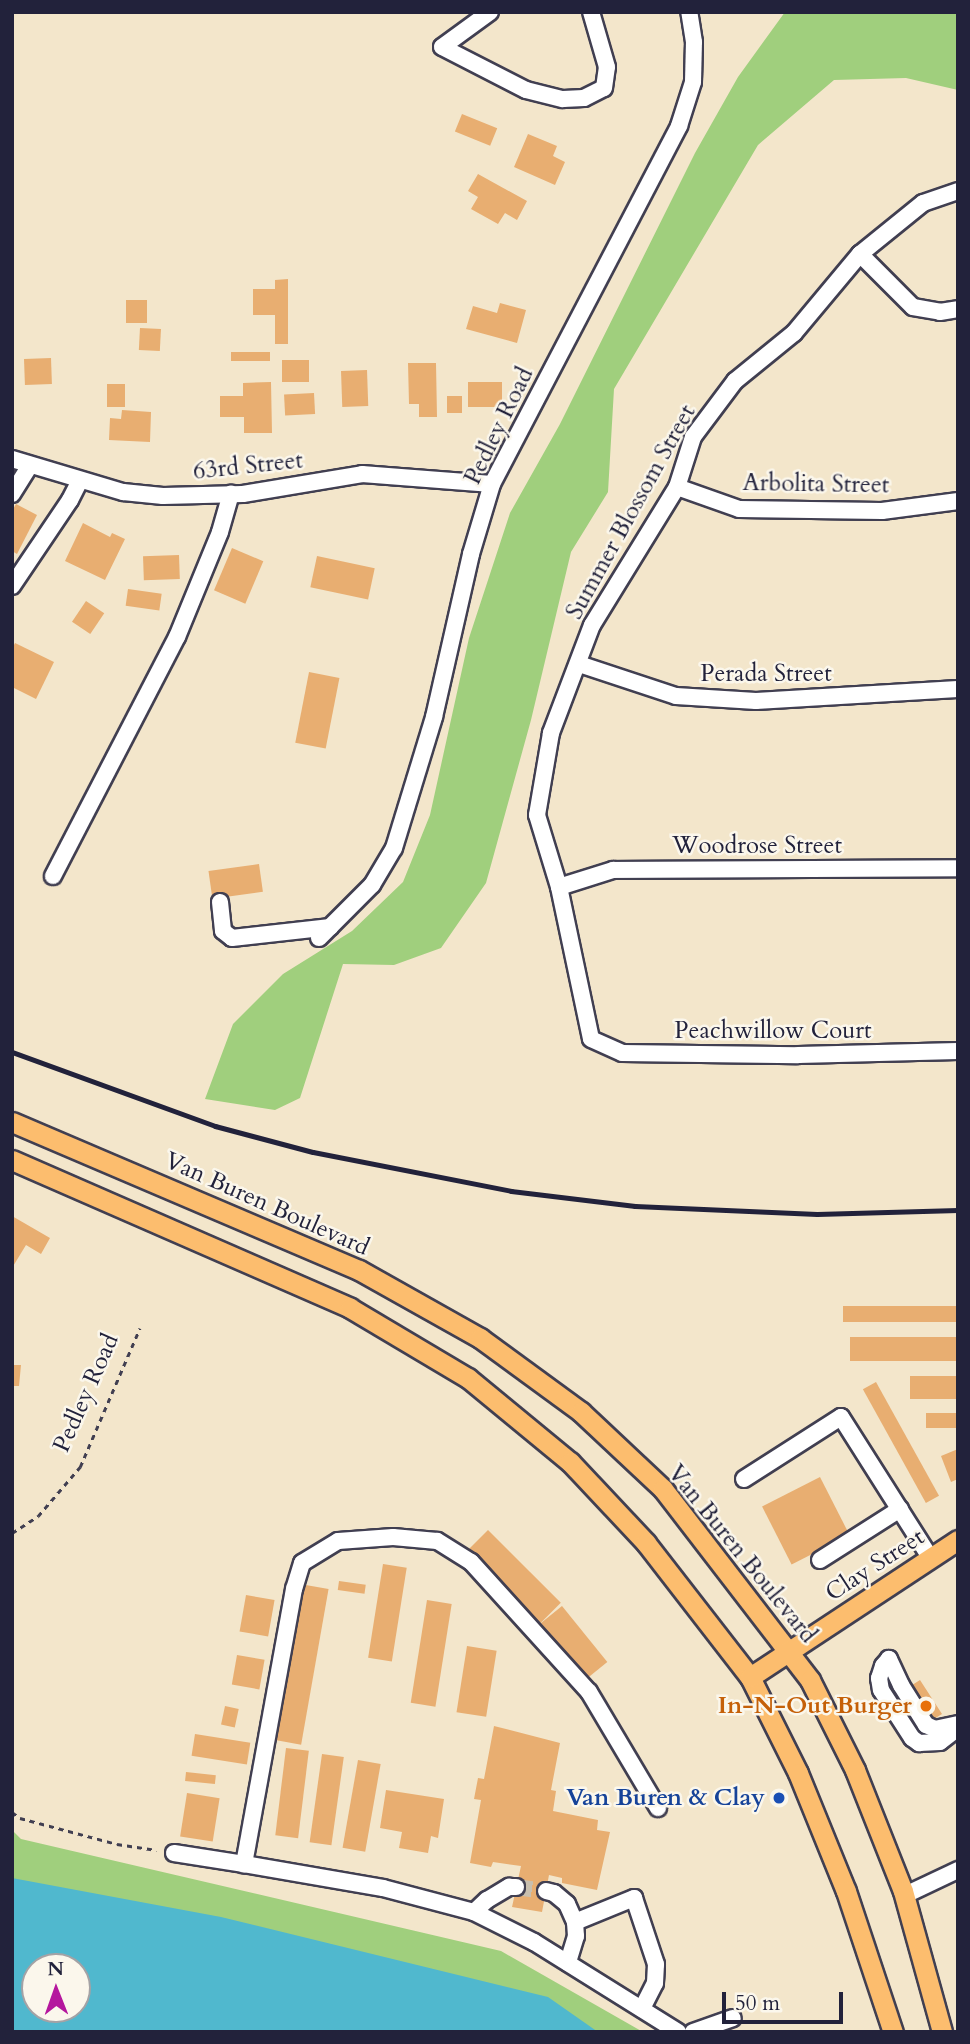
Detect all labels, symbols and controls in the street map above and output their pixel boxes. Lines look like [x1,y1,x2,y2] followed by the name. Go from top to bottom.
[458,363,540,489] street label: Pedley Road
[560,400,702,624] street label: Summer Blossom Street
[192,446,304,486] street label: 63rd Street
[742,468,890,500] street label: Arbolita Street
[700,660,832,688] street label: Perada Street
[672,832,842,860] street label: Woodrose Street
[674,1017,872,1045] street label: Peachwillow Court
[160,1146,374,1262] street label: Van Buren Boulevard
[47,1329,125,1457] street label: Pedley Road
[661,1459,823,1649] street label: Van Buren Boulevard
[820,1523,930,1607] street label: Clay Street
[718,1692,912,1720] place label: In-N-Out Burger
[918,1698,934,1714] marker: In-N-Out Burger
[566,1784,765,1812] place label: Van Buren & Clay
[771,1790,787,1806] marker: Van Buren & Clay
[21,1953,91,2023] north arrow
[47,1956,64,1982] text: N
[725,1978,846,2022] scale bar
[735,1989,780,2018] text: 50 m

